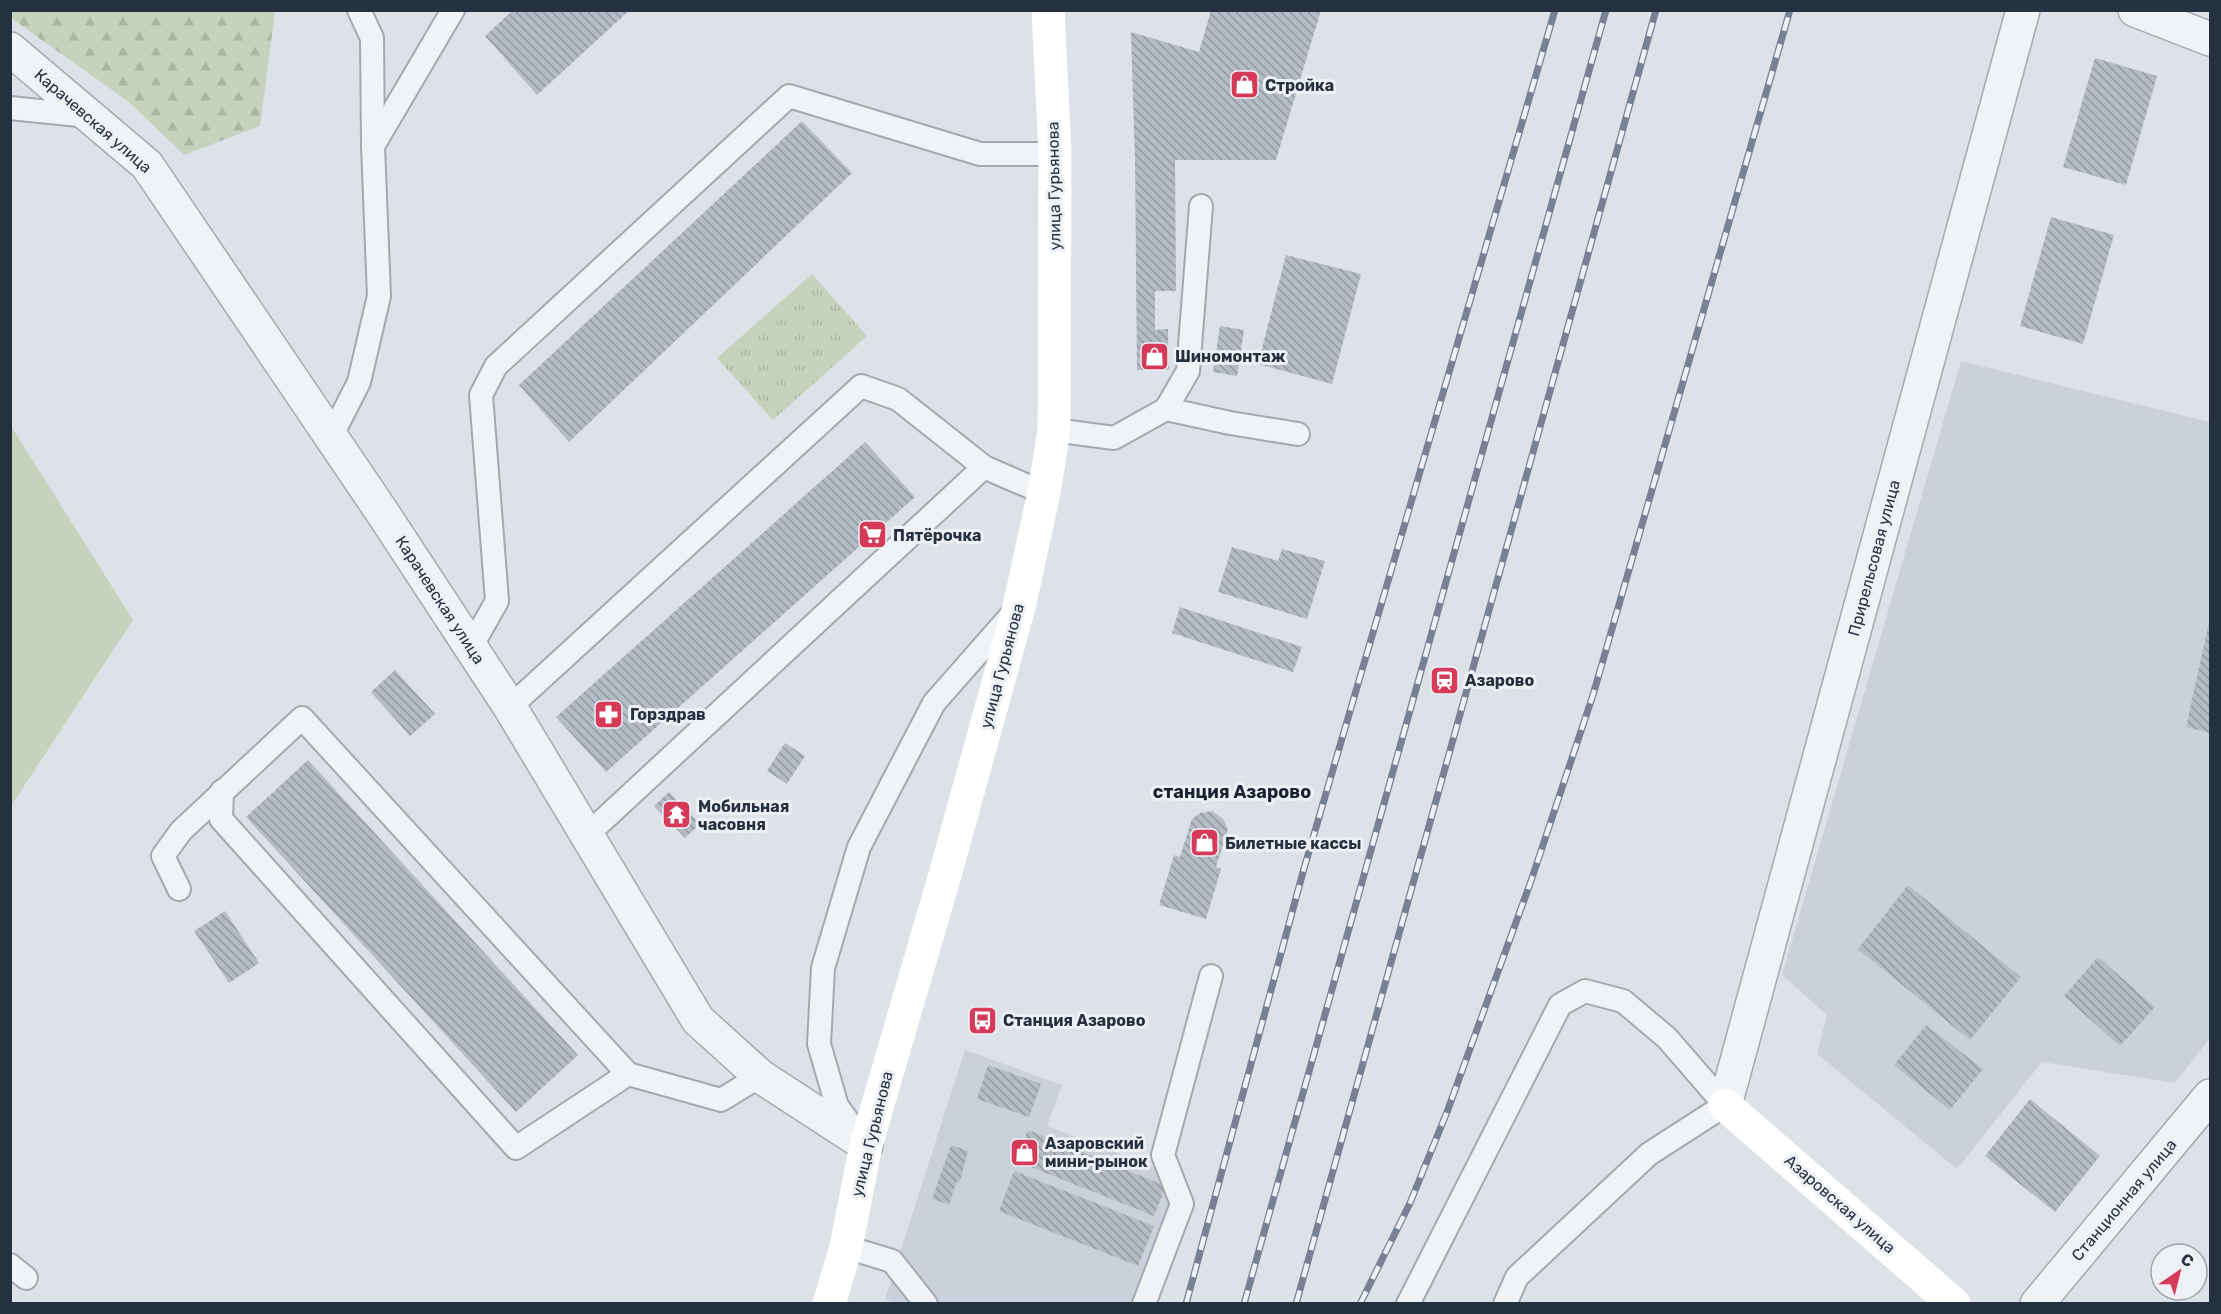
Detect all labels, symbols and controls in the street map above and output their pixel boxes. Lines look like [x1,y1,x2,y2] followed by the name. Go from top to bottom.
[31,65,155,177] street label: Карачевская улица
[1228,69,1260,101] shop icon: Стройка
[1265,76,1334,95] place label: Стройка
[1043,121,1065,251] street label: улица Гурьянова
[1138,340,1170,372] shop icon: Шиномонтаж
[1175,347,1286,366] place label: Шиномонтаж
[1844,478,1904,638] street label: Прирельсовая улица
[856,519,888,551] supermarket icon: Пятёрочка
[893,526,982,545] place label: Пятёрочка
[391,532,489,668] street label: Карачевская улица
[976,601,1028,731] street label: улица Гурьянова
[1428,664,1460,696] station icon: Азарово
[1465,671,1534,690] place label: Азарово
[593,698,625,730] pharmacy icon: Горздрав
[630,705,706,724] place label: Горздрав
[1153,781,1311,803] district label: станция Азарово
[698,797,789,834] place label: Мобильная часовня
[661,799,693,831] temple icon: Мобильная часовня
[1188,827,1220,859] shop icon: Билетные кассы
[1225,834,1361,853] place label: Билетные кассы
[966,1004,998,1036] bus stop icon: Станция Азарово
[1003,1011,1146,1030] place label: Станция Азарово
[847,1069,897,1199] street label: улица Гурьянова
[1045,1134,1148,1171] place label: Азаровский мини-рынок
[2067,1135,2181,1265] street label: Станционная улица
[1008,1136,1040,1168] shop icon: Азаровский мини-рынок
[1781,1151,1899,1257] street label: Азаровская улица
[2149,1242,2209,1302] north arrow
[2177,1249,2197,1271] text: С

